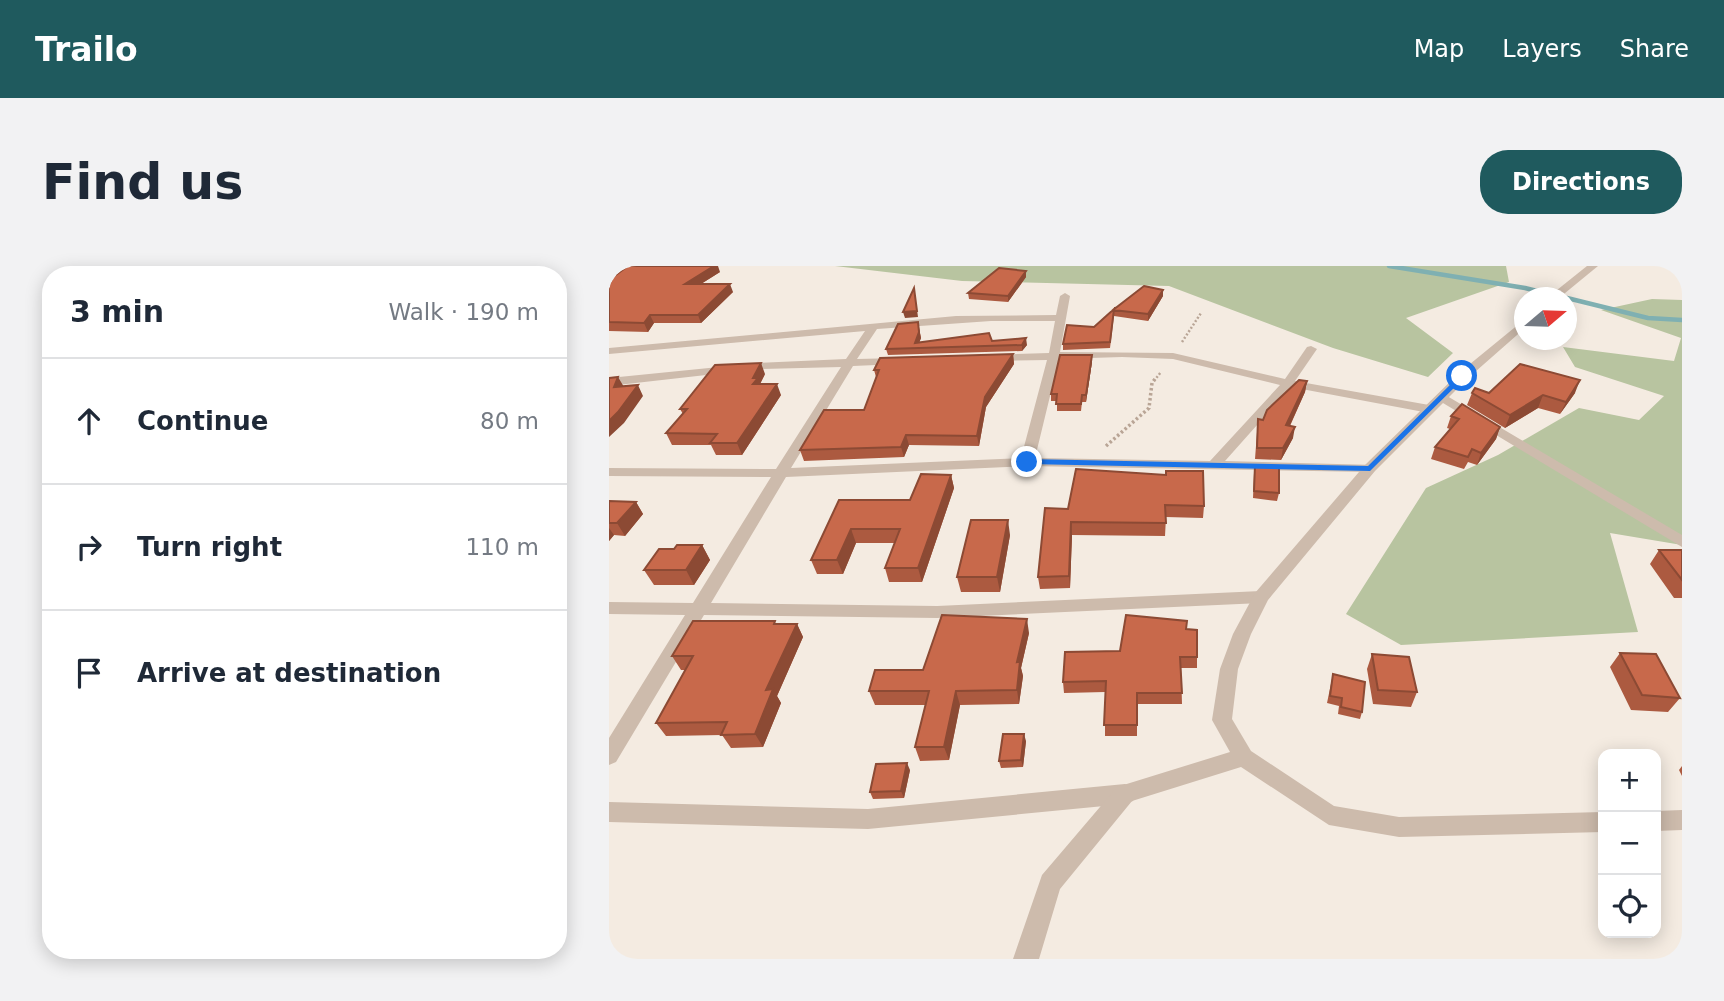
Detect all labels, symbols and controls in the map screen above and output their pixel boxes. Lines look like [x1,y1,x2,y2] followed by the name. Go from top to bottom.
[35,30,138,69] text: Trailo
[1414,35,1464,63] text: Map
[1502,35,1582,63] text: Layers
[1620,35,1689,63] text: Share
[1480,150,1682,214] button: Directions
[42,154,243,211] text: Find us
[1514,287,1577,350] north arrow
[70,294,164,329] text: 3 min
[388,299,539,325] text: Walk · 190 m
[1446,360,1477,391] route start
[70,402,108,440] icon: ahead
[137,406,268,436] text: Continue
[480,408,539,434] text: 80 m
[1011,446,1042,477] route end
[70,528,108,566] icon: right
[137,532,282,562] text: Turn right
[465,534,539,560] text: 110 m
[70,654,108,692] icon: arrive
[137,658,441,688] text: Arrive at destination
[1598,749,1661,938] map controls
[1598,749,1661,812] button: +
[1598,812,1661,875] button: −
[1598,875,1661,938] button: locate

